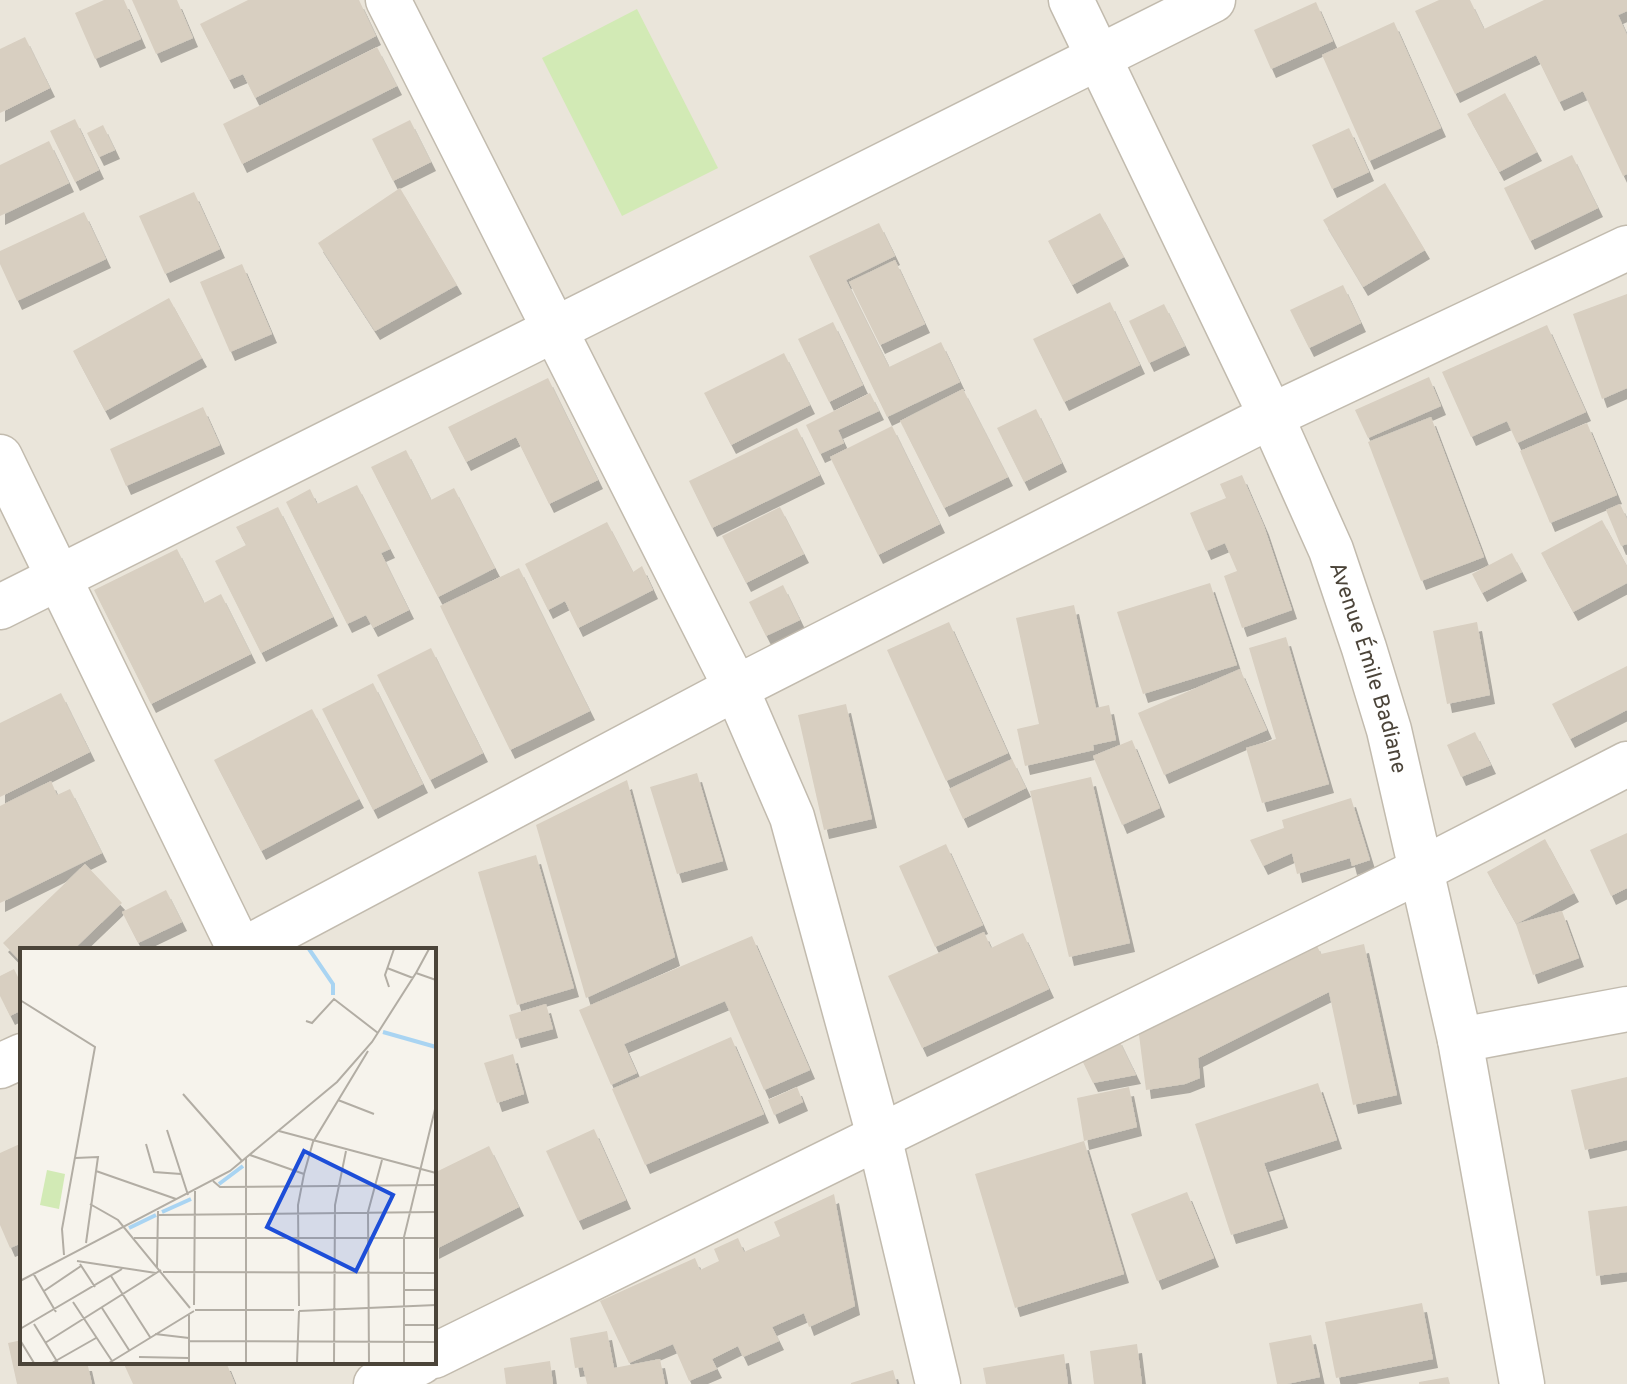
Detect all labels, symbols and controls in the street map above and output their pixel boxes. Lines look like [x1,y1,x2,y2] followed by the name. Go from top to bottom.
[1323,559,1412,776] street label: Avenue Émile Badiane
[20,948,436,1364] inset map

